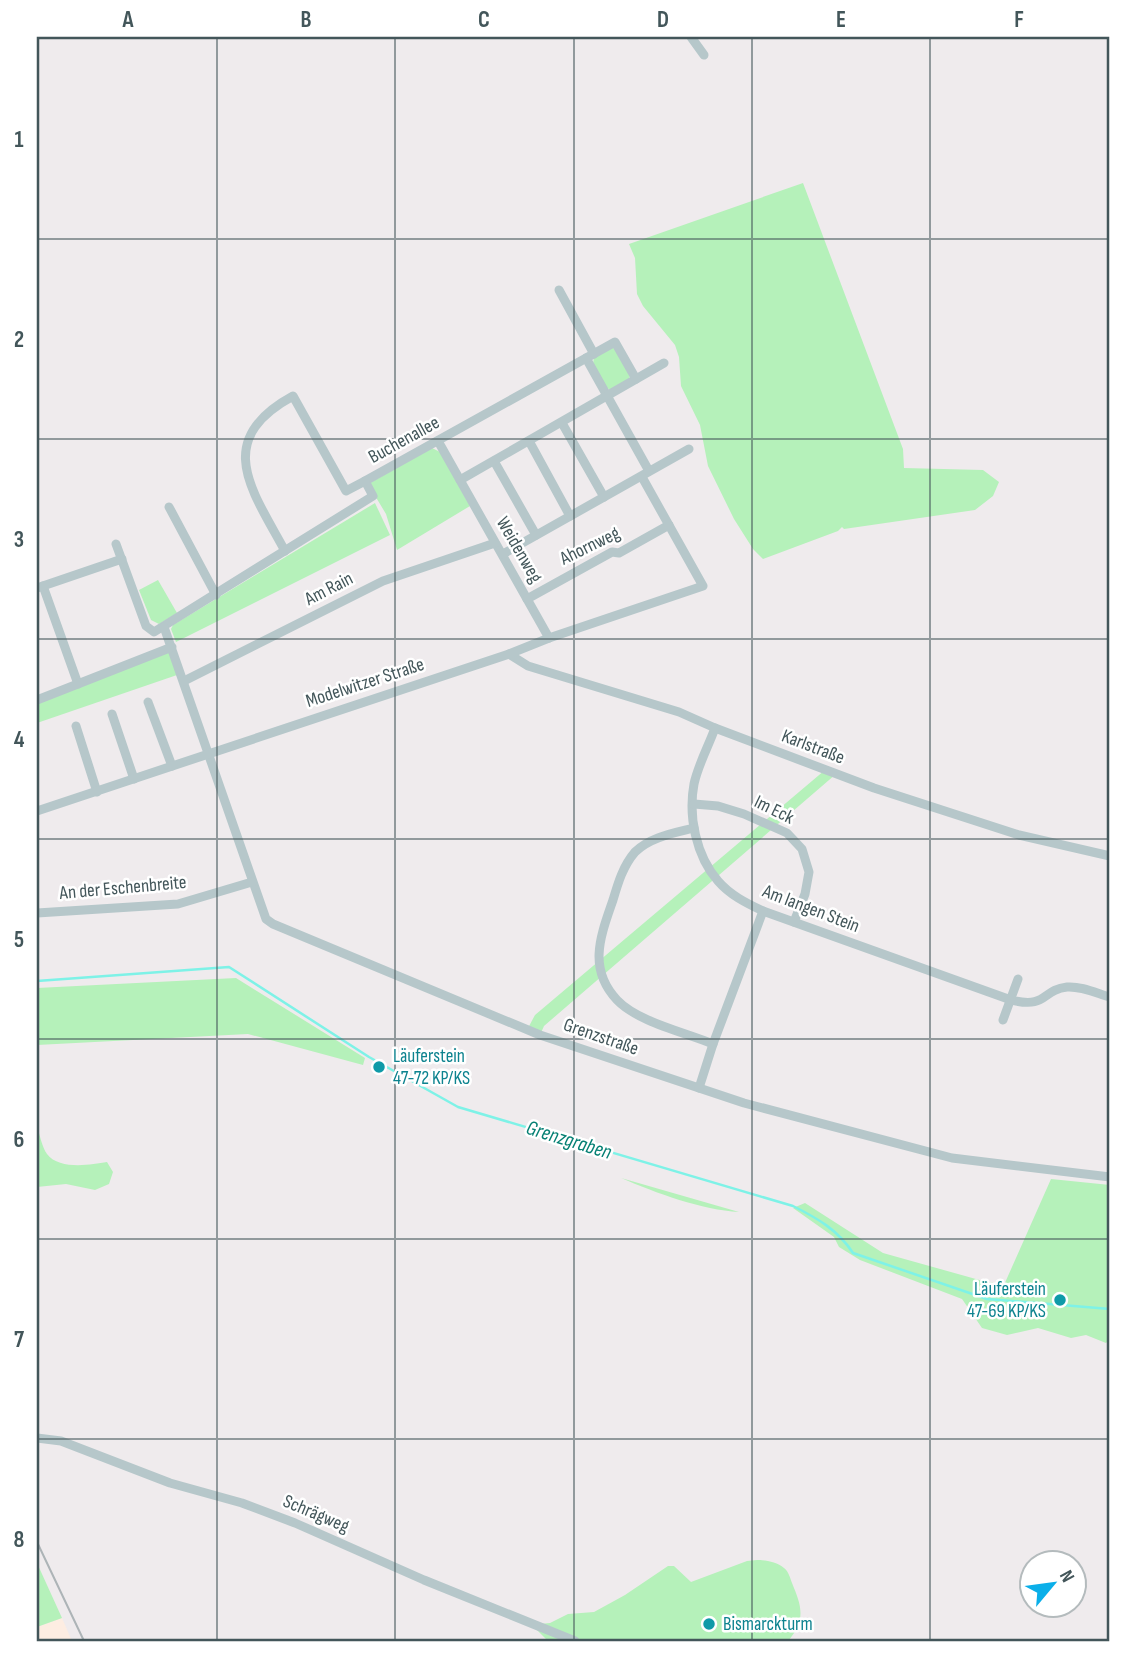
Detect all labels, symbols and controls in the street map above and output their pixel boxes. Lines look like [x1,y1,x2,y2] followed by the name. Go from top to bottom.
[122,6,135,34] text: A
[301,6,312,34] text: B
[478,6,490,34] text: C
[657,6,669,34] text: D
[836,6,846,34] text: E
[1014,6,1024,34] text: F
[14,126,24,154] text: 1
[14,326,24,354] text: 2
[365,411,443,469] street label: Buchenallee
[491,513,547,588] street label: Weidenweg
[555,522,624,571] street label: Ahornweg
[14,526,24,554] text: 3
[300,567,357,611] street label: Am Rain
[303,653,427,713] street label: Modelwitzer Straße
[778,725,848,769] street label: Karlstraße
[14,726,25,754] text: 4
[750,791,798,830] street label: Im Eck
[58,871,187,905] street label: An der Eschenbreite
[758,880,863,938] street label: Am langen Stein
[14,926,24,954] text: 5
[560,1013,642,1061] street label: Grenzstraße
[393,1045,470,1090] place label: Läuferstein 47-72 KP/KS
[371,1059,387,1075] marker: Läuferstein 47-72 KP/KS
[523,1115,615,1165] water label: Grenzgraben
[14,1126,24,1154] text: 6
[967,1278,1046,1323] place label: Läuferstein 47-69 KP/KS
[1052,1292,1068,1308] marker: Läuferstein 47-69 KP/KS
[14,1326,24,1354] text: 7
[279,1490,353,1538] street label: Schrägweg
[14,1526,25,1554] text: 8
[1018,1548,1088,1618] north arrow
[1054,1566,1079,1587] text: N
[723,1613,813,1636] place label: Bismarckturm
[701,1616,717,1632] marker: Bismarckturm

